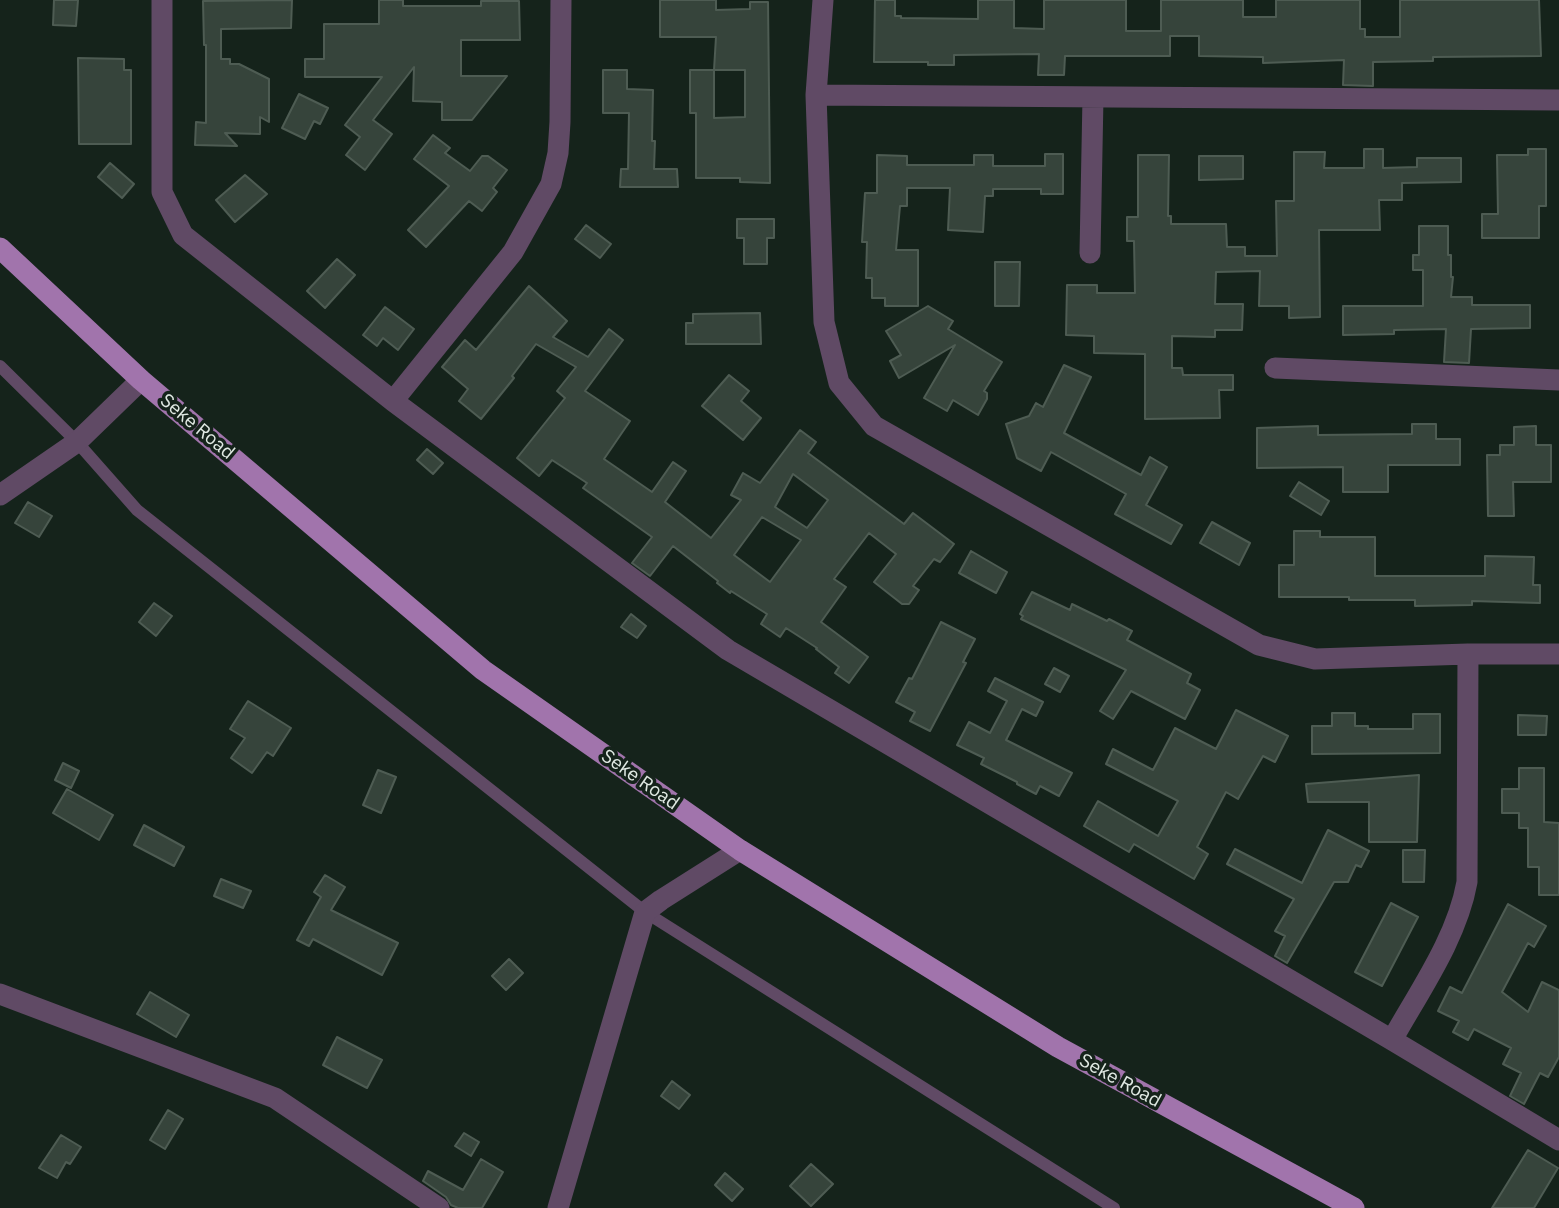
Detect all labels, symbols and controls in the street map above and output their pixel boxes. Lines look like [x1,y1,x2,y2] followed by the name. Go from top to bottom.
[155,389,239,465] street label: Seke Road
[597,745,683,815] street label: Seke Road
[1075,1049,1165,1113] street label: Seke Road

